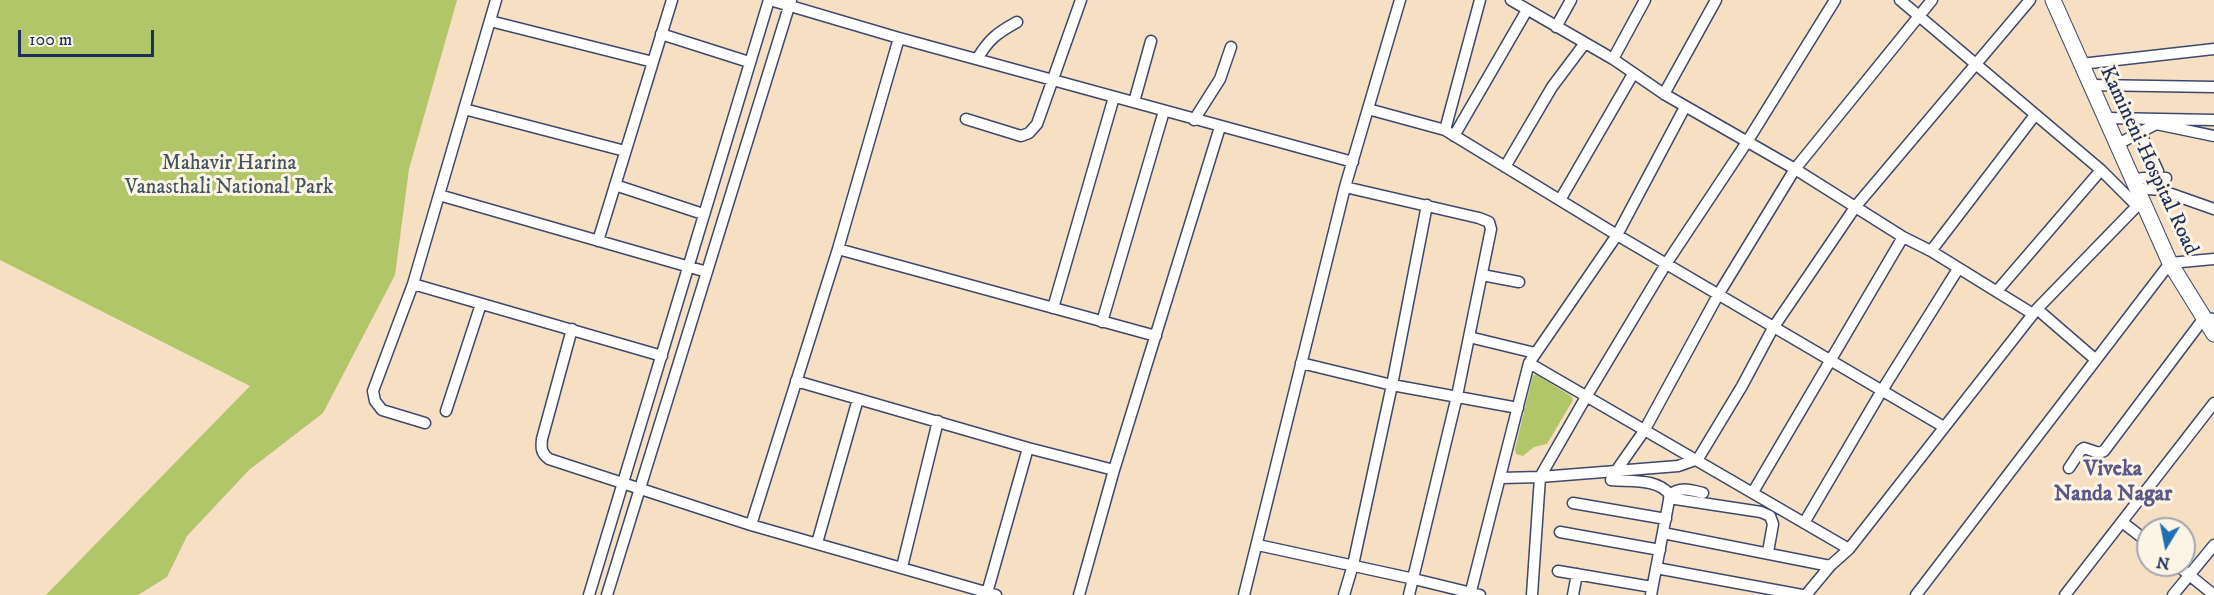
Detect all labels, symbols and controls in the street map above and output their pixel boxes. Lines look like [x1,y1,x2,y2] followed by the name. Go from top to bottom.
[21,18,158,56] scale bar
[29,29,72,51] text: 100 m
[2093,62,2203,260] street label: Kamineni Hospital Road
[125,152,333,202] park label: Mahavir Harina Vanasthali National Park
[2054,457,2172,508] district label: Viveka Nanda Nagar
[2136,517,2196,577] north arrow
[2155,552,2171,574] text: N

